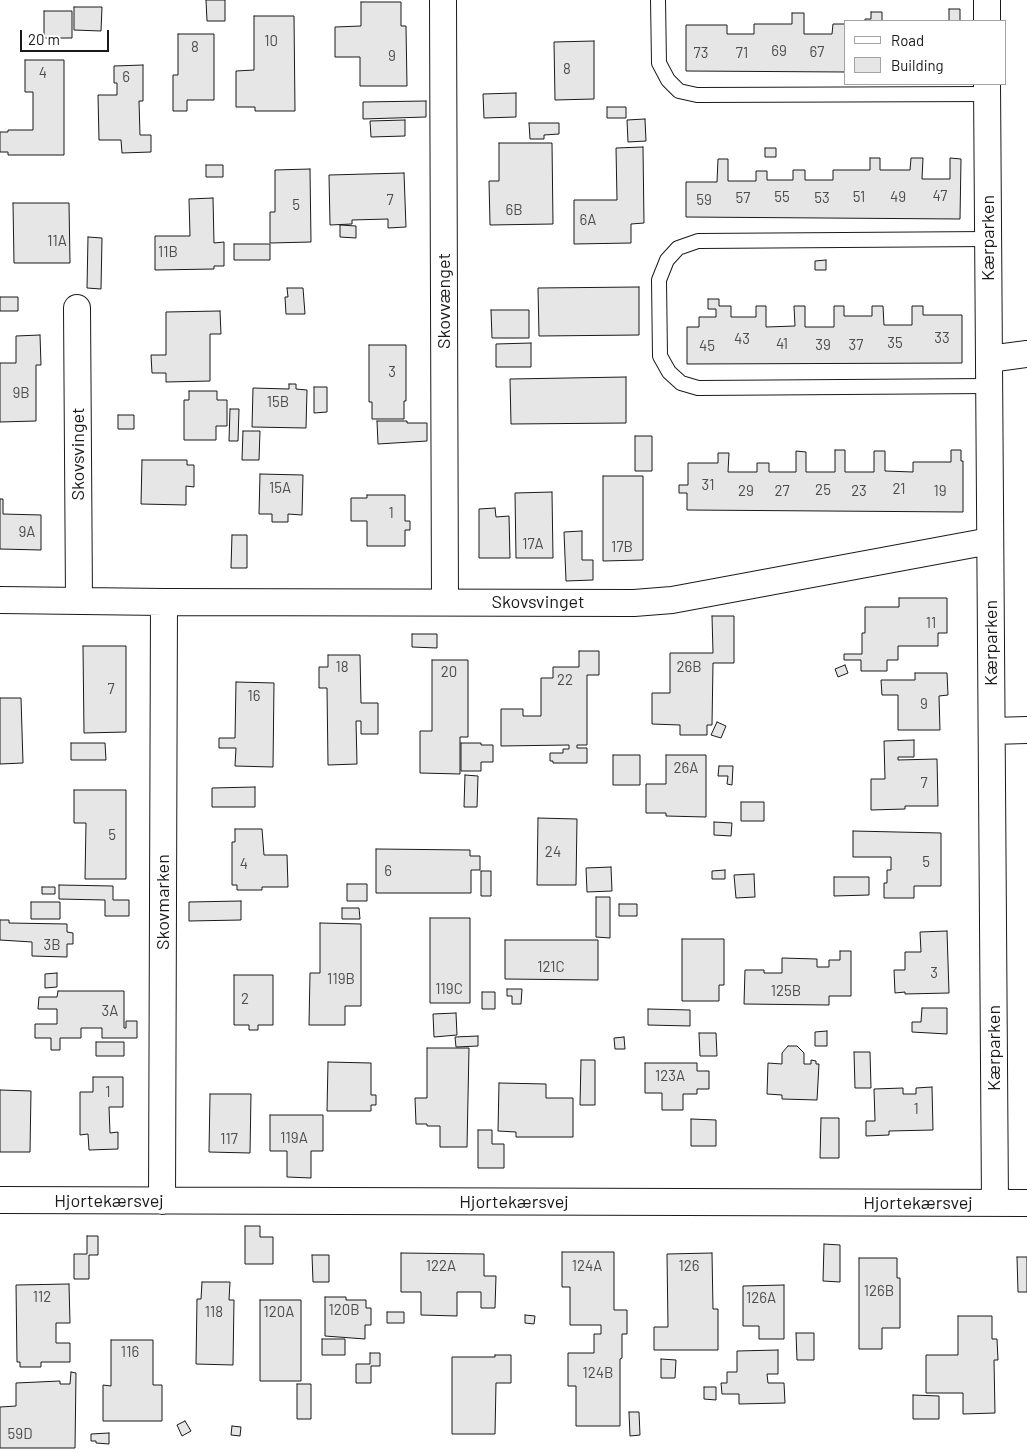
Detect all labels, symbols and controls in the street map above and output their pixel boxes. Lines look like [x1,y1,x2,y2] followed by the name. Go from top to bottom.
[22,20,111,52] scale bar
[844,20,1007,85] legend
[28,30,60,48] text: 20 m
[891,31,924,49] text: Road
[264,32,278,50] house number: 10
[191,38,199,56] house number: 8
[771,42,787,60] house number: 69
[810,43,824,61] house number: 67
[694,44,708,62] house number: 73
[736,44,748,62] house number: 71
[388,47,396,65] house number: 9
[891,56,944,74] text: Building
[563,60,571,78] house number: 8
[39,64,47,82] house number: 4
[122,68,130,86] house number: 6
[933,187,947,205] house number: 47
[774,188,790,206] house number: 55
[853,188,865,206] house number: 51
[890,188,906,206] house number: 49
[736,189,750,207] house number: 57
[814,189,830,207] house number: 53
[386,191,394,209] house number: 7
[696,191,712,209] house number: 59
[977,195,999,281] street label: Kærparken
[292,196,300,214] house number: 5
[505,201,523,219] house number: 6B
[580,211,596,229] house number: 6A
[47,232,67,250] house number: 11A
[158,243,178,261] house number: 11B
[433,253,455,349] street label: Skovvænget
[934,329,950,347] house number: 33
[734,330,750,348] house number: 43
[887,334,903,352] house number: 35
[776,335,788,353] house number: 41
[815,336,831,354] house number: 39
[849,336,863,354] house number: 37
[699,337,715,355] house number: 45
[388,363,396,381] house number: 3
[12,384,30,402] house number: 9B
[267,393,289,411] house number: 15B
[67,407,89,501] street label: Skovsvinget
[702,476,714,494] house number: 31
[269,479,291,497] house number: 15A
[892,480,906,498] house number: 21
[815,481,831,499] house number: 25
[738,482,754,500] house number: 29
[774,482,790,500] house number: 27
[851,482,867,500] house number: 23
[933,482,947,500] house number: 19
[388,504,394,522] house number: 1
[19,523,35,541] house number: 9A
[522,535,544,553] house number: 17A
[611,538,633,556] house number: 17B
[491,591,585,613] street label: Skovsvinget
[980,600,1002,686] street label: Kærparken
[926,614,936,632] house number: 11
[335,658,349,676] house number: 18
[676,658,702,676] house number: 26B
[441,663,457,681] house number: 20
[557,671,573,689] house number: 22
[107,680,115,698] house number: 7
[248,687,260,705] house number: 16
[920,695,928,713] house number: 9
[674,759,698,777] house number: 26A
[920,774,928,792] house number: 7
[108,826,116,844] house number: 5
[545,843,561,861] house number: 24
[922,853,930,871] house number: 5
[152,854,174,950] street label: Skovmarken
[240,855,248,873] house number: 4
[384,862,392,880] house number: 6
[43,936,61,954] house number: 3B
[537,958,565,976] house number: 121C
[930,964,938,982] house number: 3
[327,970,355,988] house number: 119B
[435,980,463,998] house number: 119C
[771,982,801,1000] house number: 125B
[241,990,249,1008] house number: 2
[102,1002,118,1020] house number: 3A
[983,1005,1005,1091] street label: Kærparken
[655,1067,685,1085] house number: 123A
[105,1083,111,1101] house number: 1
[913,1100,919,1118] house number: 1
[280,1129,308,1147] house number: 119A
[220,1130,238,1148] house number: 117
[54,1190,164,1212] street label: Hjortekærsvej
[459,1191,569,1213] street label: Hjortekærsvej
[863,1192,973,1214] street label: Hjortekærsvej
[426,1257,456,1275] house number: 122A
[572,1257,602,1275] house number: 124A
[678,1257,700,1275] house number: 126
[864,1282,894,1300] house number: 126B
[33,1288,51,1306] house number: 112
[746,1289,776,1307] house number: 126A
[328,1301,360,1319] house number: 120B
[205,1303,223,1321] house number: 118
[264,1303,294,1321] house number: 120A
[121,1343,139,1361] house number: 116
[583,1364,613,1382] house number: 124B
[8,1425,32,1443] house number: 59D

